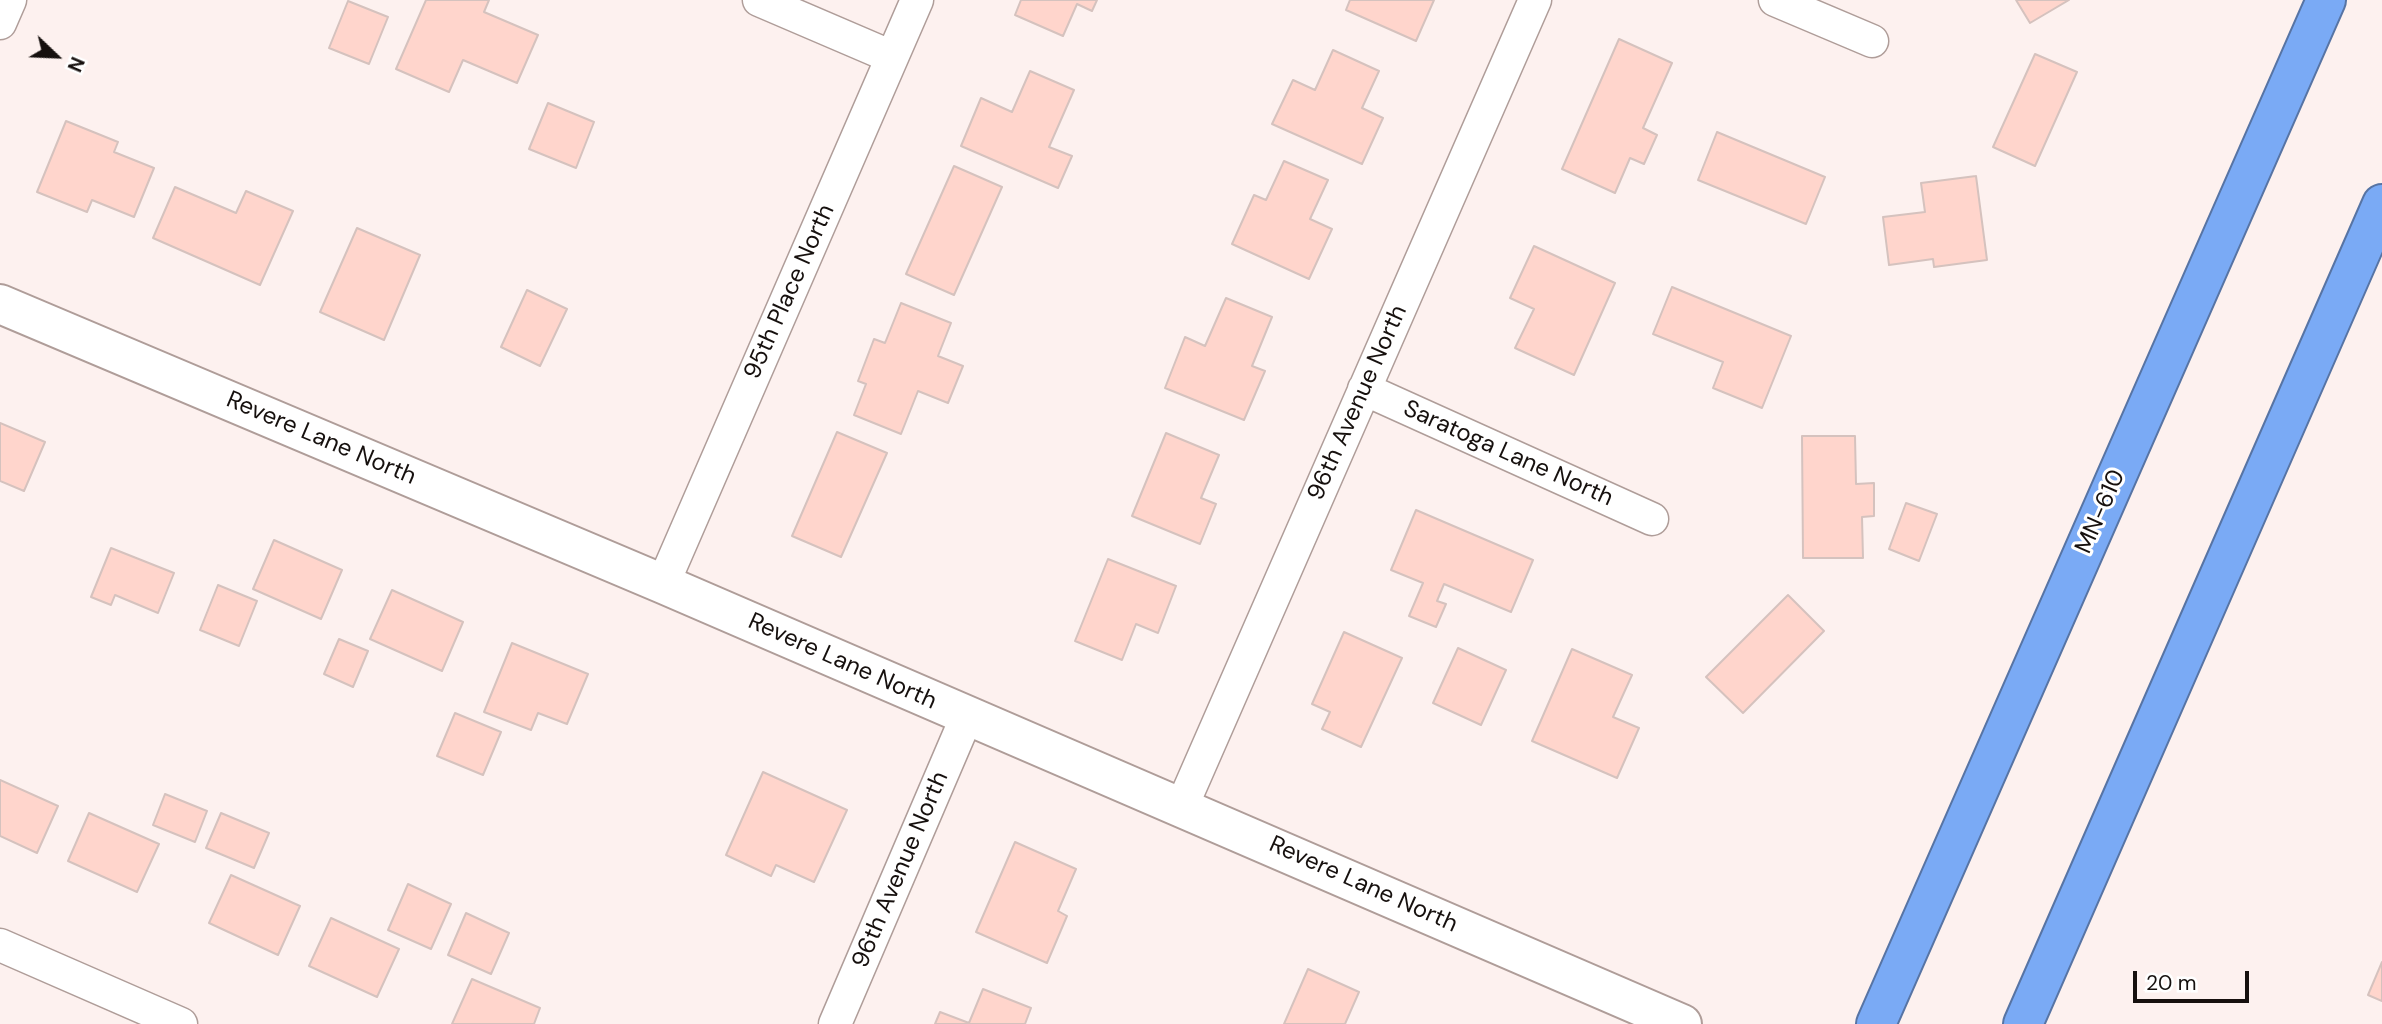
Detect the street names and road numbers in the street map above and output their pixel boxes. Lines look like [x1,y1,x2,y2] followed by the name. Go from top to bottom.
[739,200,841,384] street label: 95th Place North
[1302,301,1414,505] street label: 96th Avenue North
[222,386,420,492] street label: Revere Lane North
[1399,395,1617,513] street label: Saratoga Lane North
[2070,466,2132,558] street label: MN-610
[743,608,941,716] street label: Revere Lane North
[847,767,955,973] street label: 96th Avenue North
[1264,831,1462,939] street label: Revere Lane North

